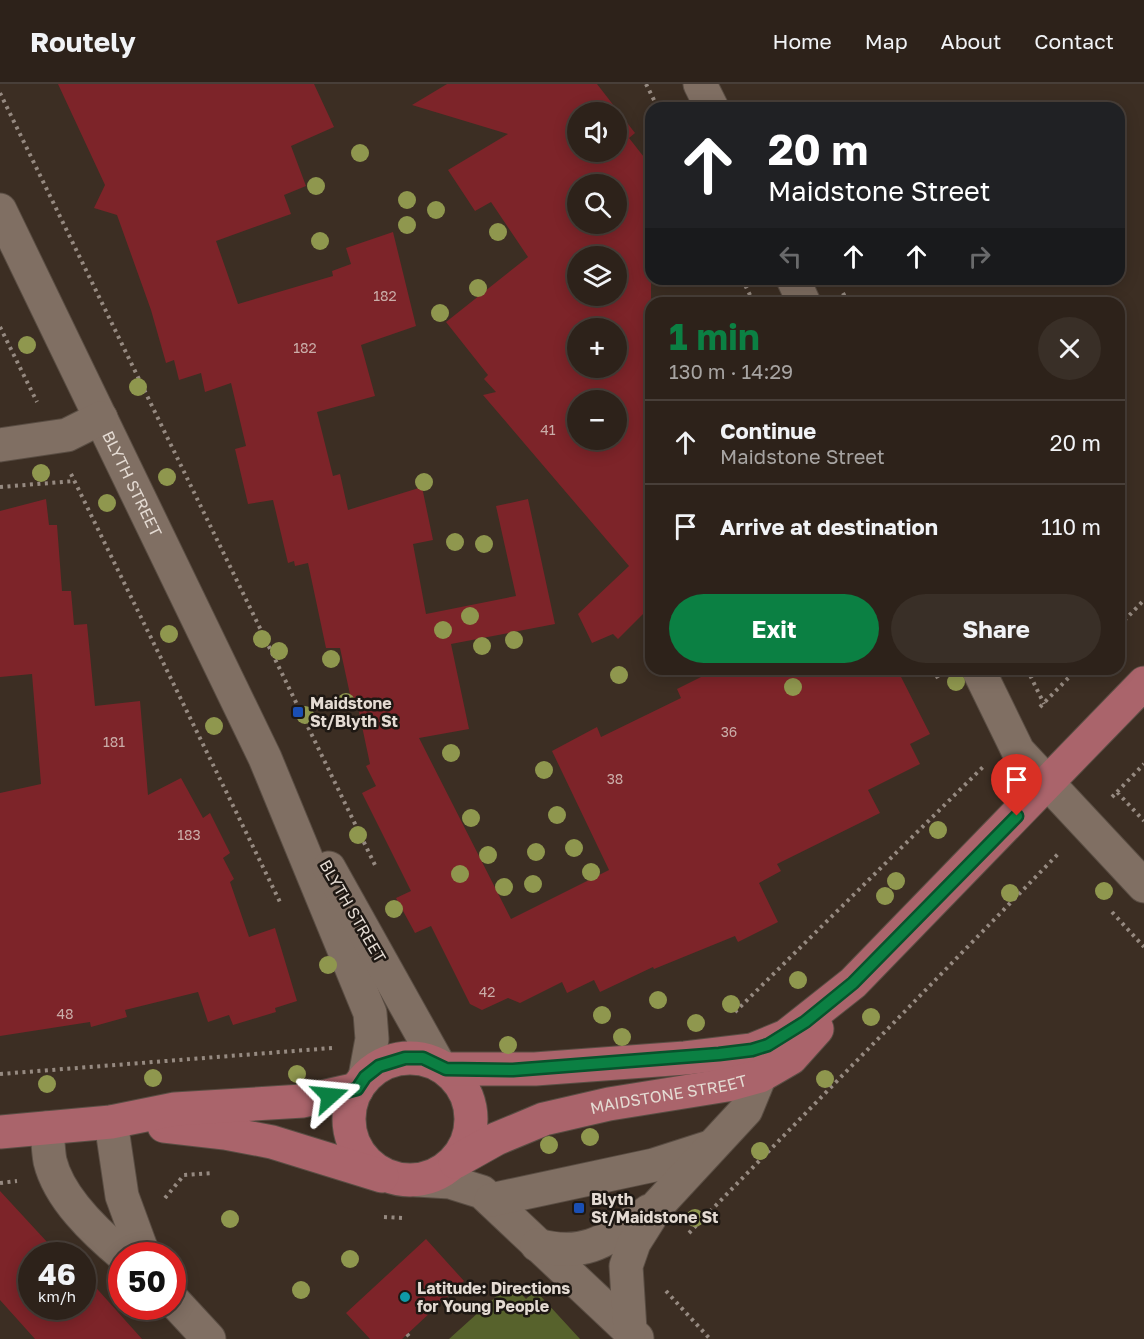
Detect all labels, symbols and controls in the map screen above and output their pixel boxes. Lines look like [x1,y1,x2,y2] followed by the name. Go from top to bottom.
[30,25,136,58] text: Routely
[772,28,832,54] text: Home
[865,28,908,54] text: Map
[941,28,1001,54] text: About
[1034,28,1114,54] text: Contact
[567,102,627,450] map controls
[567,102,627,162] button: sound
[768,124,868,174] text: 20 m
[669,126,747,204] icon: ahead
[567,174,627,234] button: search
[768,175,991,207] text: Maidstone Street
[774,240,807,273] icon: left
[837,240,870,273] icon: ahead
[900,240,933,273] icon: ahead
[963,240,996,273] icon: right
[567,246,627,306] button: layers
[373,287,397,304] house number: 182
[669,315,760,358] text: 1 min
[1038,317,1101,380] button: close
[567,318,627,378] button: +
[293,339,317,356] house number: 182
[669,359,793,383] text: 130 m · 14:29
[567,390,627,450] button: −
[720,417,816,444] text: Continue
[540,421,556,438] house number: 41
[669,426,702,459] icon: ahead
[98,427,166,540] street label: BLYTH STREET
[1050,429,1101,456] text: 20 m
[720,444,885,468] text: Maidstone Street
[669,510,702,543] icon: arrive
[720,513,938,540] text: Arrive at destination
[1041,513,1101,540] text: 110 m
[669,594,879,663] button: Exit
[891,594,1101,663] button: Share
[310,693,398,731] place label: Maidstone St/Blyth St
[291,705,305,719] marker: Maidstone St/Blyth St
[721,723,737,740] house number: 36
[103,733,125,750] house number: 181
[991,754,1042,816] pin
[1000,763,1033,796] icon: arrive
[607,770,623,787] house number: 38
[177,826,201,843] house number: 183
[316,856,390,966] street label: BLYTH STREET
[479,983,495,1000] house number: 42
[56,1005,74,1022] house number: 48
[298,1064,362,1128] position arrow
[588,1070,749,1118] street label: MAIDSTONE STREET
[591,1189,718,1227] place label: Blyth St/Maidstone St
[572,1201,586,1215] marker: Blyth St/Maidstone St
[108,1242,186,1320] speed limit sign: 50
[38,1256,76,1292] text: 46
[417,1278,570,1316] place label: Latitude: Directions for Young People
[38,1287,76,1305] text: km/h
[398,1290,412,1304] marker: Latitude: Directions for Young People

